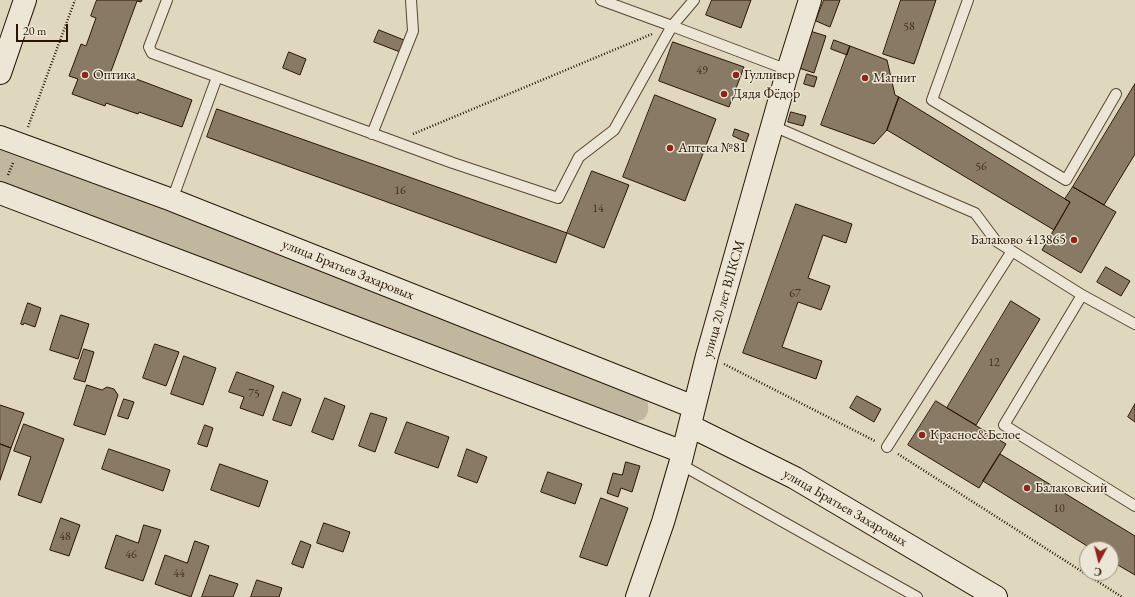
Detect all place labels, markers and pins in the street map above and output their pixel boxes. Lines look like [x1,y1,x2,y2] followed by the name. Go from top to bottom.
[93,67,136,83] place label: Оптика
[744,67,795,83] place label: Гулливер
[80,70,90,80] marker: Оптика
[731,70,741,80] marker: Гулливер
[873,70,916,86] place label: Магнит
[860,73,870,83] marker: Магнит
[732,86,800,102] place label: Дядя Фёдор
[719,89,729,99] marker: Дядя Фёдор
[678,140,746,156] place label: Аптека №81
[665,143,675,153] marker: Аптека №81
[971,232,1066,248] place label: Балаково 413865
[1069,235,1079,245] marker: Балаково 413865
[930,427,1020,443] place label: Красное&Белое
[917,430,927,440] marker: Красное&Белое
[1035,480,1107,496] place label: Балаковский
[1022,483,1032,493] marker: Балаковский

